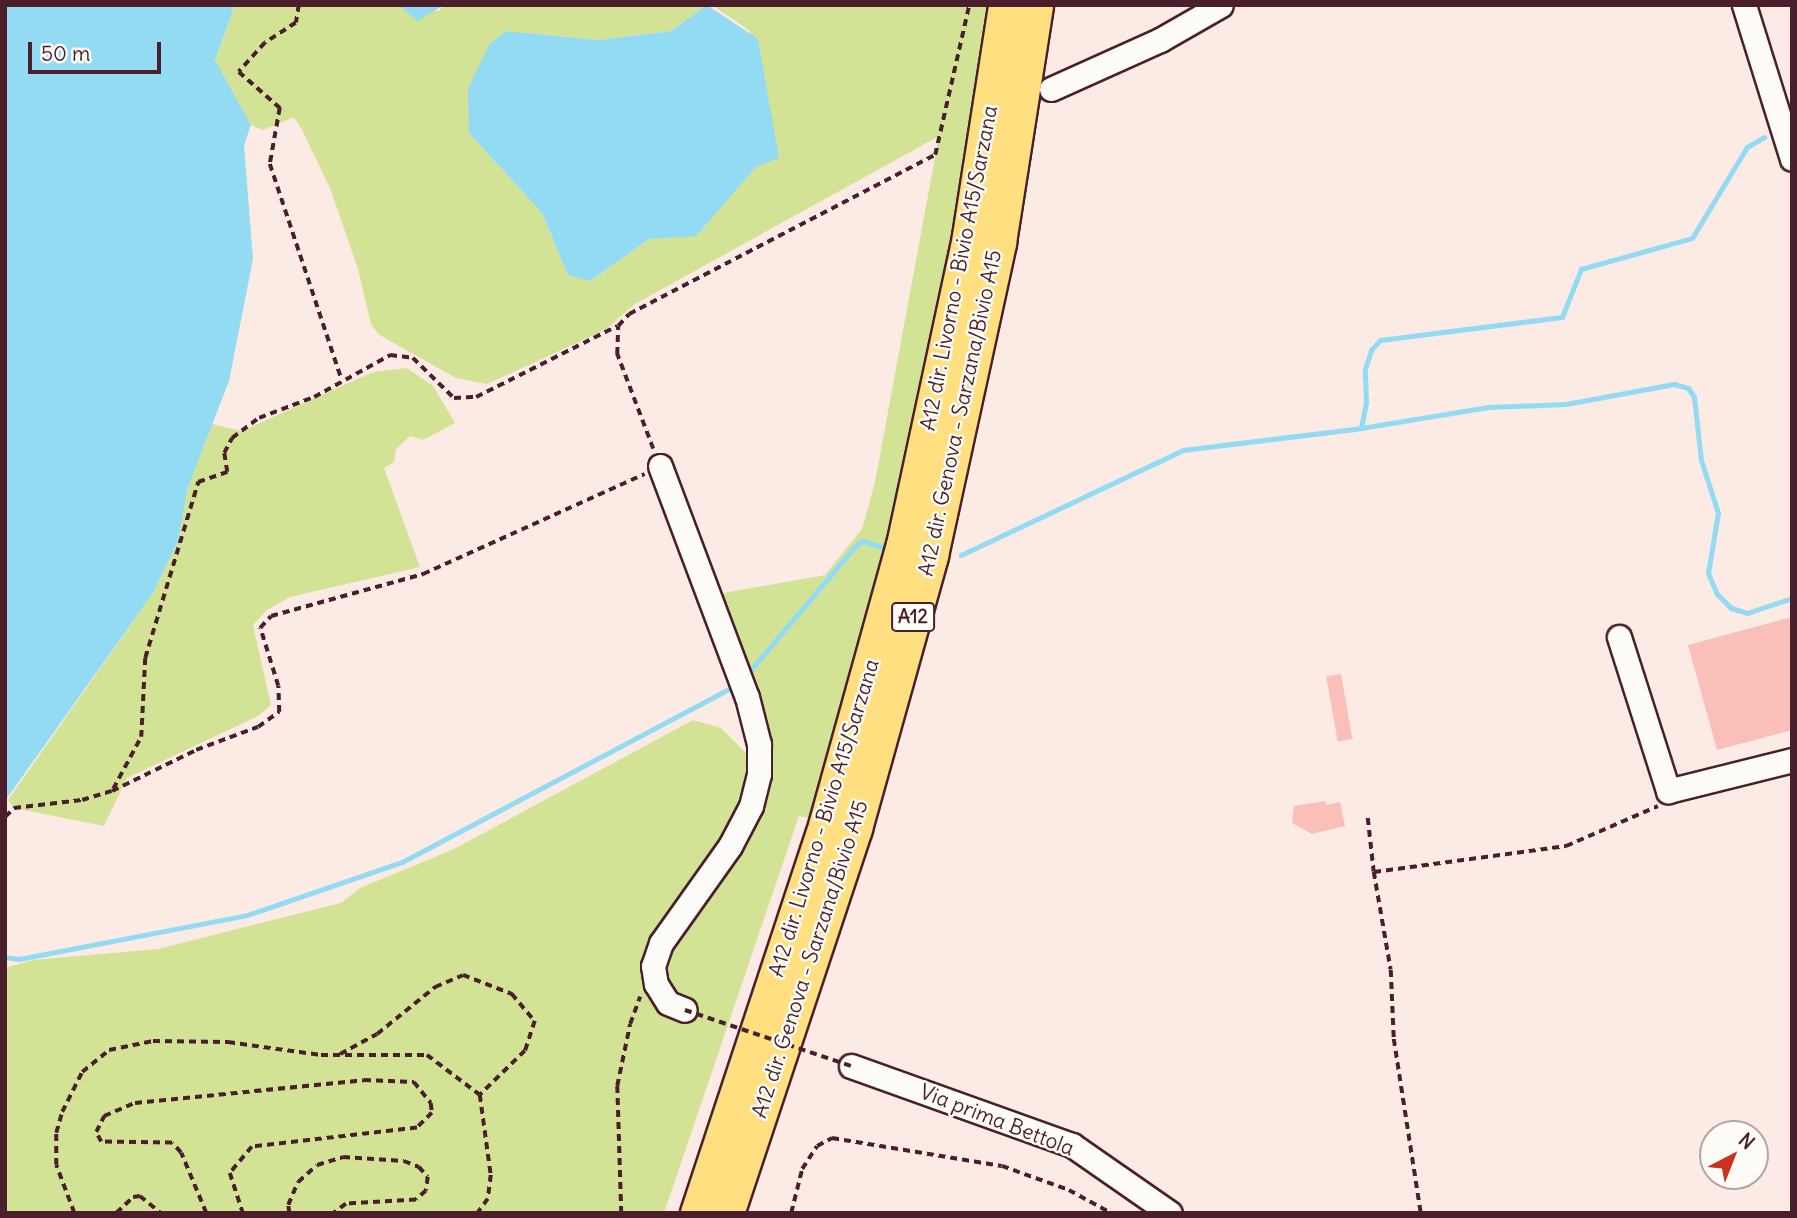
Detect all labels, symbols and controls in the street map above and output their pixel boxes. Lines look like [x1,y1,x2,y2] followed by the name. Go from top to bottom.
[32,28,164,72] scale bar
[41,40,90,67] text: 50 m
[915,103,1003,433] street label: A12 dir. Livorno - Bivio A15/Sarzana
[913,248,1007,578] street label: A12 dir. Genova - Sarzana/Bivio A15
[890,602,936,632] road number: A12
[764,656,884,980] street label: A12 dir. Livorno - Bivio A15/Sarzana
[747,797,873,1121] street label: A12 dir. Genova - Sarzana/Bivio A15
[916,1079,1078,1161] street label: Via prima Bettola
[1699,1120,1769,1190] north arrow
[1734,1128,1760,1154] text: N

